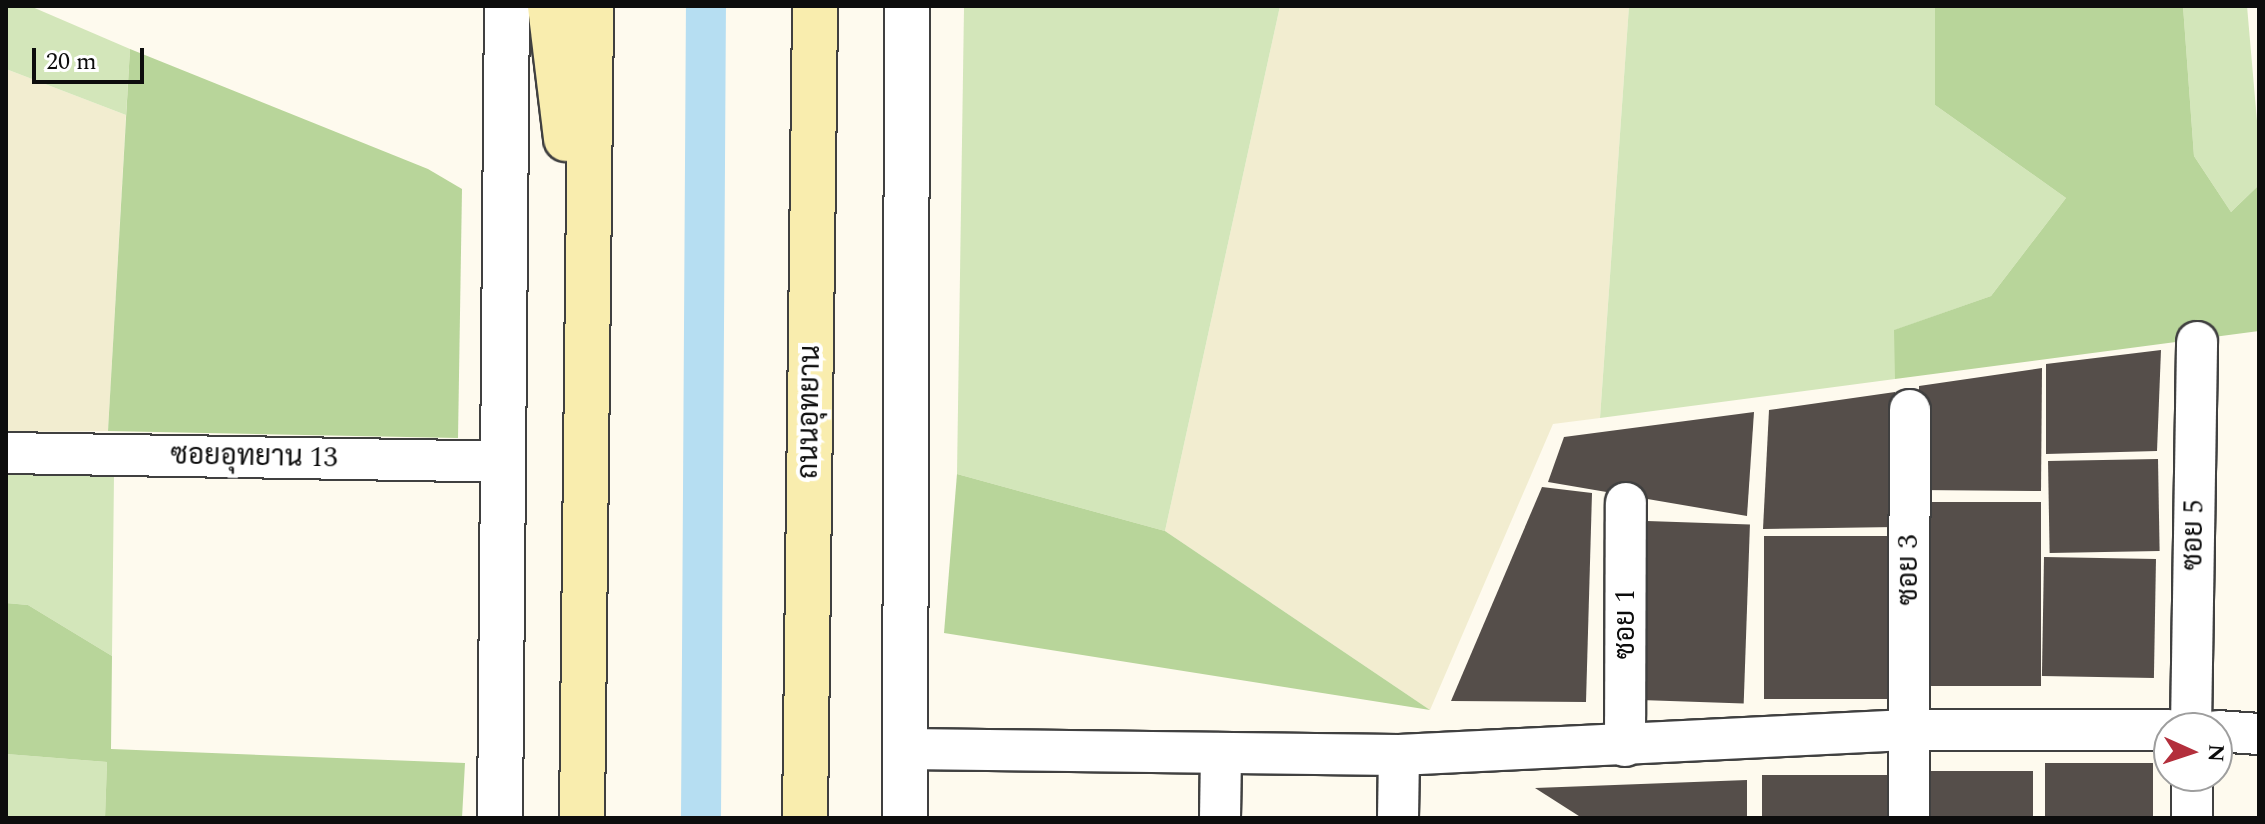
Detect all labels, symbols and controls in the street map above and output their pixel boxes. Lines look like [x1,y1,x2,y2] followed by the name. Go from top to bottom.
[36,32,148,82] scale bar
[46,44,97,80] text: 20 m
[792,345,828,479] street label: ถนนอุทยาน
[170,439,338,475] street label: ซอยอุทยาน 13
[2177,499,2211,571] street label: ซอย 5
[1892,535,1926,605] street label: ซอย 3
[1609,589,1643,659] street label: ซอย 1
[2153,712,2233,792] north arrow
[2199,743,2232,763] text: N

